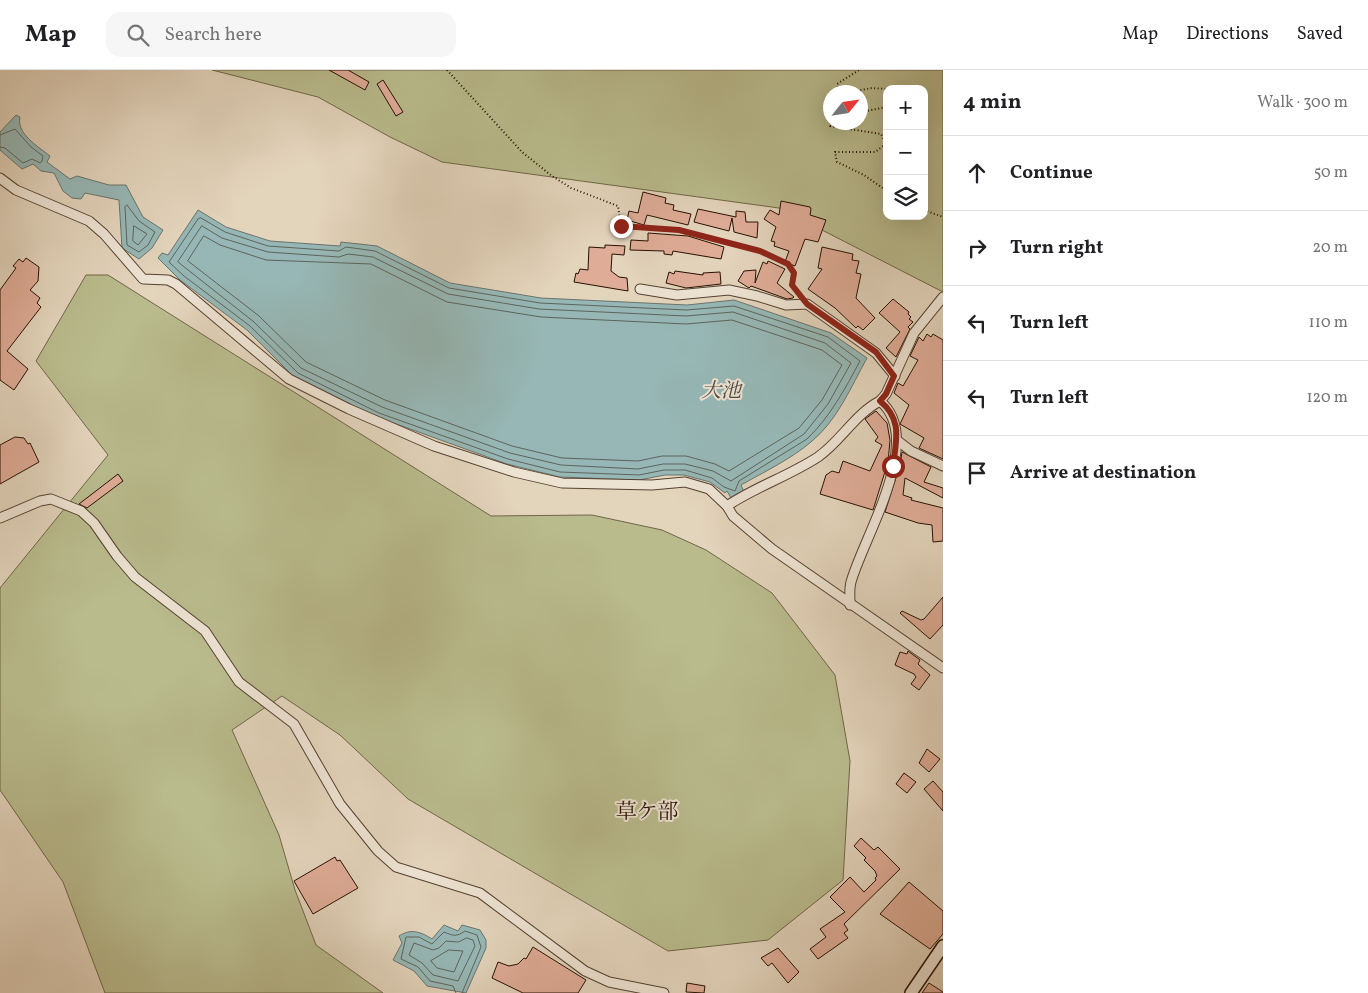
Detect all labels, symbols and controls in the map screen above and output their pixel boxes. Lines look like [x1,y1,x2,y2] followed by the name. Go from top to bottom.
[106,12,456,57] search box
[25,18,76,52] text: Map
[124,21,152,49] icon: search
[164,22,262,48] text: Search here
[1122,22,1158,47] text: Map
[1186,22,1269,47] text: Directions
[1297,22,1343,47] text: Saved
[823,85,868,130] north arrow
[883,85,928,220] map controls
[883,85,928,130] button: +
[963,88,1022,117] text: 4 min
[1257,92,1348,114] text: Walk · 300 m
[883,130,928,175] button: −
[963,159,991,187] icon: ahead
[1010,160,1093,186] text: Continue
[1314,162,1348,184] text: 50 m
[883,175,928,220] button: layers
[610,215,633,238] route end
[963,234,991,262] icon: right
[1010,235,1103,261] text: Turn right
[1313,237,1348,259] text: 20 m
[963,309,991,337] icon: left
[1010,310,1089,336] text: Turn left
[1309,312,1348,334] text: 110 m
[701,378,743,406] water label: 大池
[963,384,991,412] icon: left
[1010,385,1089,411] text: Turn left
[1306,387,1348,409] text: 120 m
[882,455,905,478] route start
[963,459,991,487] icon: arrive
[1010,460,1196,486] text: Arrive at destination
[616,798,679,827] district label: 草ケ部

